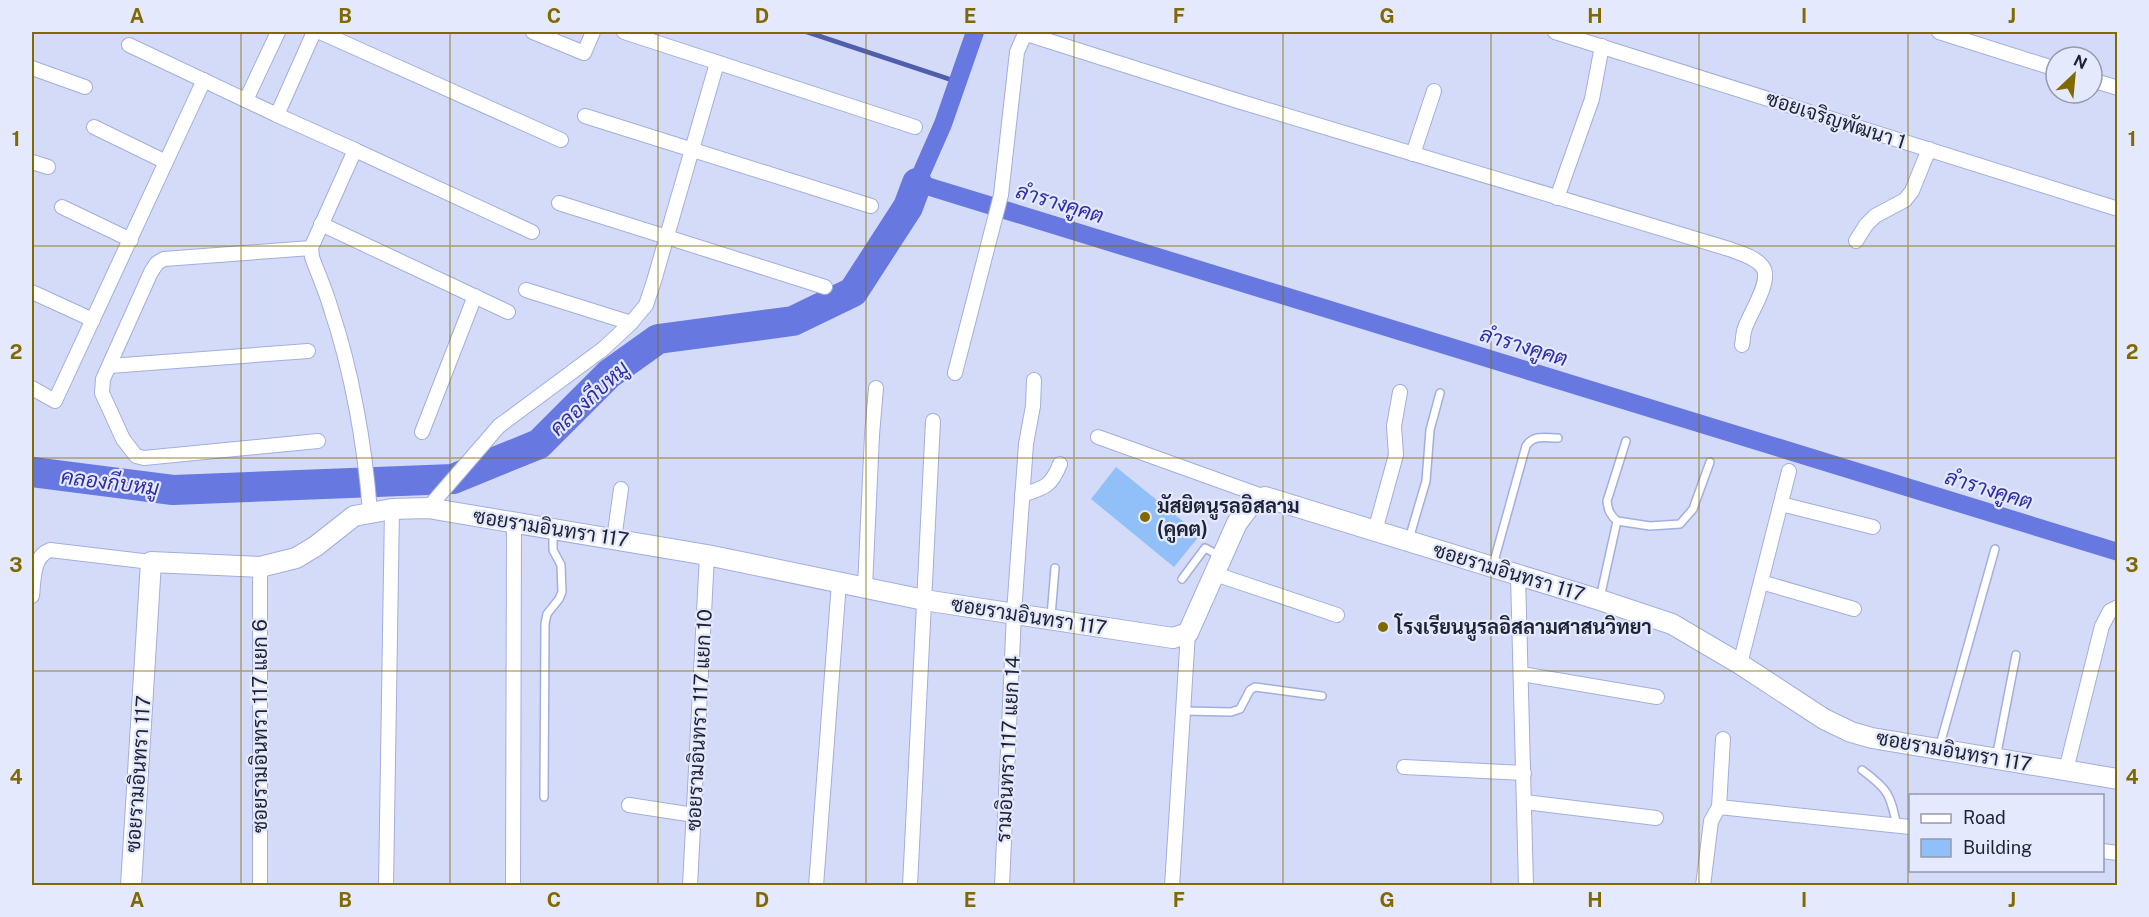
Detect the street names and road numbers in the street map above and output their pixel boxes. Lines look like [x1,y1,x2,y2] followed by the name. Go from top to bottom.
[1763,86,1909,154] street label: ซอยเจริญพัฒนา 1
[471,504,631,552] street label: ซอยรามอินทรา 117
[1430,538,1588,606] street label: ซอยรามอินทรา 117
[949,592,1109,640] street label: ซอยรามอินทรา 117
[681,609,717,831] street label: ซอยรามอินทรา 117 แยก 10
[248,619,272,833] street label: ซอยรามอินทรา 117 แยก 6
[991,655,1025,843] street label: รามอินทรา 117 แยก 14
[121,695,155,853] street label: ซอยรามอินทรา 117
[1874,726,2034,776] street label: ซอยรามอินทรา 117

